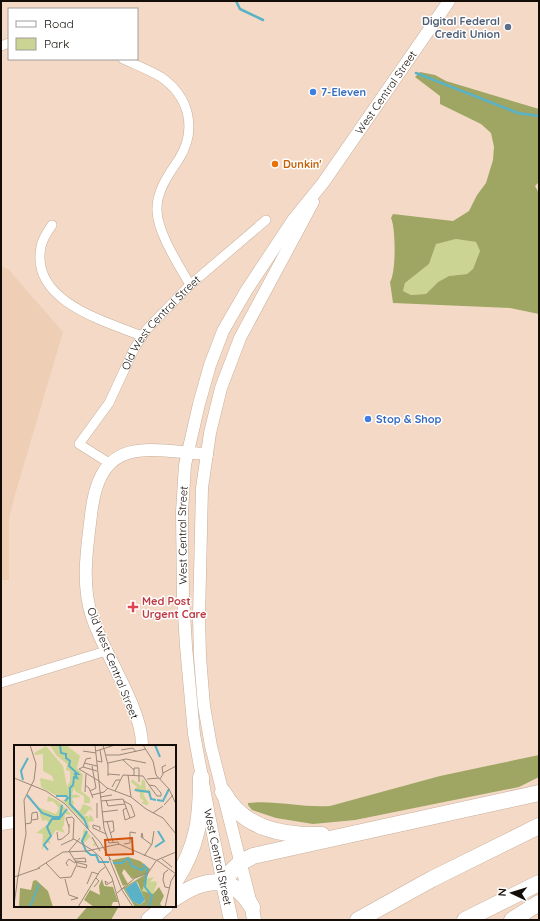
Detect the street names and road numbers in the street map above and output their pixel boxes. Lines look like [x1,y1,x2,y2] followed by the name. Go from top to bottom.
[352,48,420,137] street label: West Central Street
[118,272,203,372] street label: Old West Central Street
[175,485,191,585] street label: West Central Street
[84,605,142,721] street label: Old West Central Street
[201,807,235,907] street label: West Central Street

